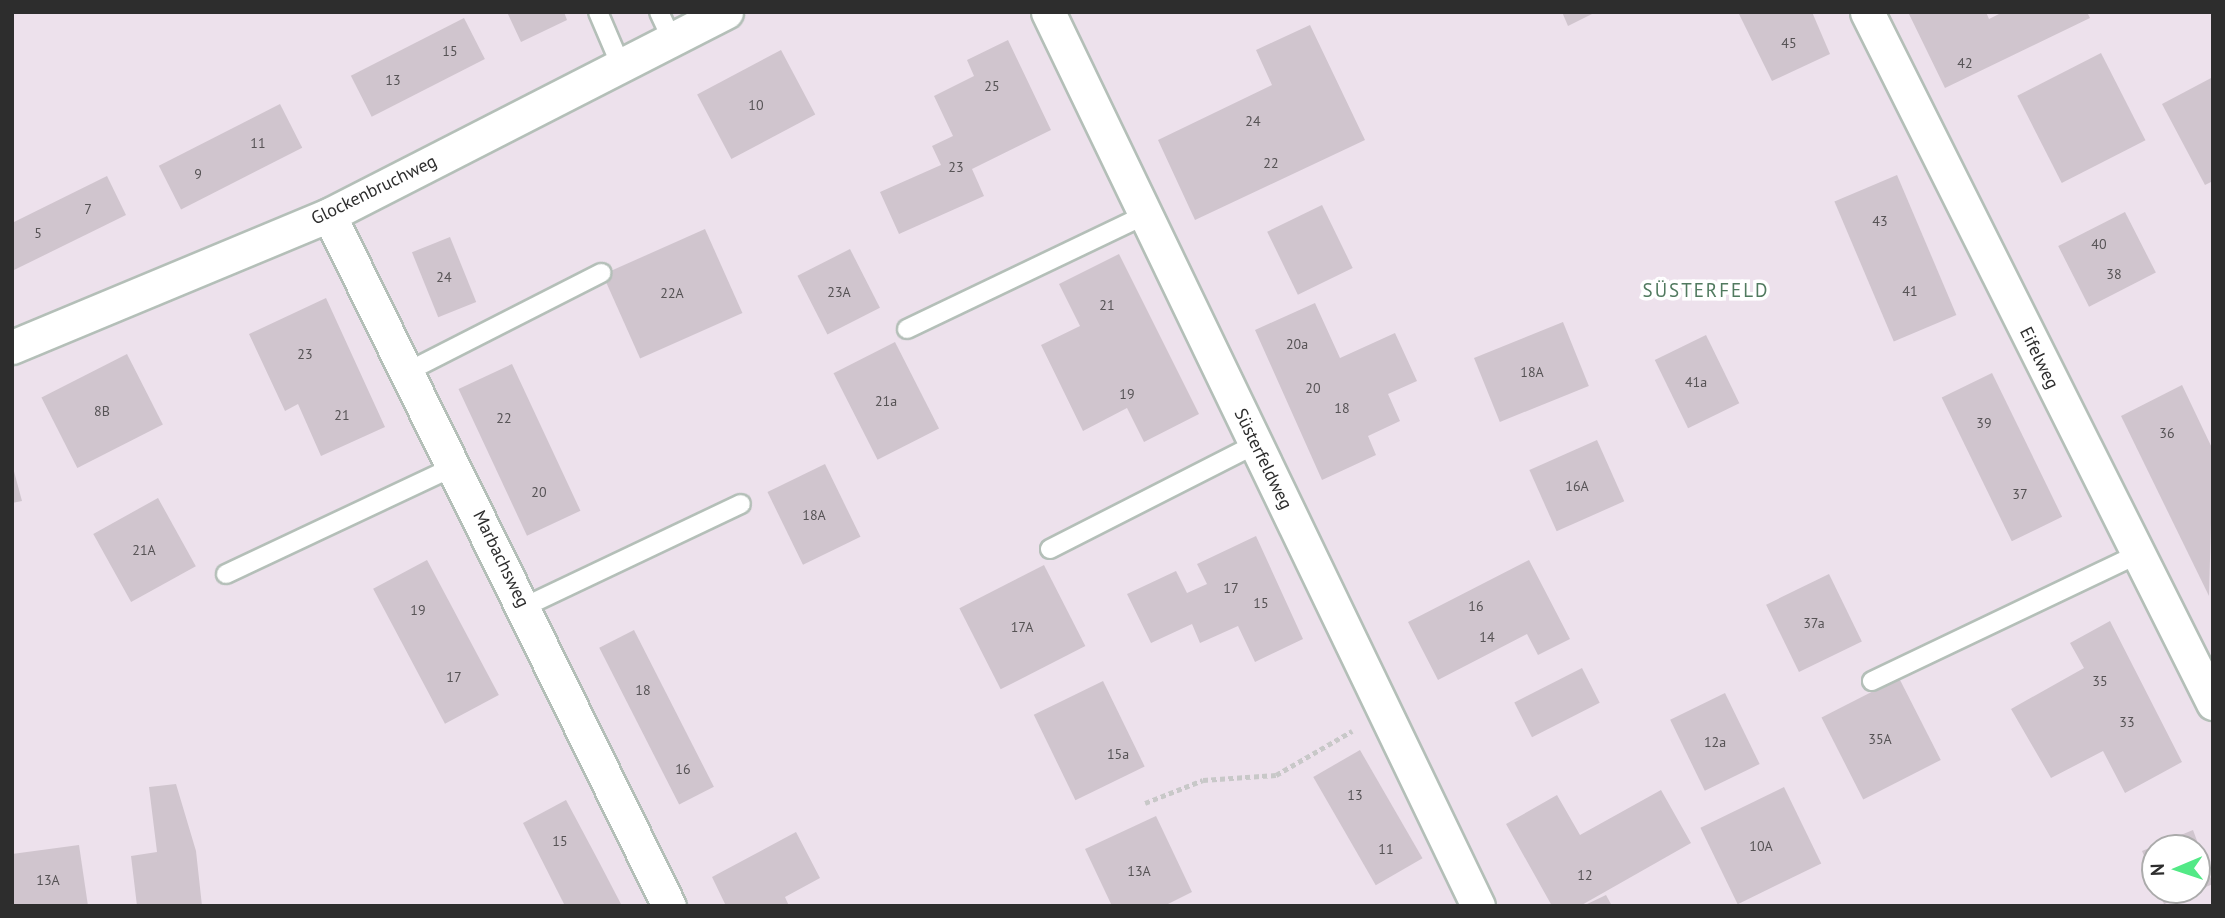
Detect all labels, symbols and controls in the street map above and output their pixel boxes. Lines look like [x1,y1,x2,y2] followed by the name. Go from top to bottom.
[1781,35,1797,51] house number: 45
[442,43,458,59] house number: 15
[1957,55,1973,71] house number: 42
[385,72,401,88] house number: 13
[984,78,1000,94] house number: 25
[748,97,764,113] house number: 10
[1245,113,1261,129] house number: 24
[250,135,266,151] house number: 11
[308,150,440,230] street label: Glockenbruchweg
[1263,155,1279,171] house number: 22
[948,159,964,175] house number: 23
[194,166,202,182] house number: 9
[84,201,92,217] house number: 7
[1872,213,1888,229] house number: 43
[34,225,42,241] house number: 5
[2091,236,2107,252] house number: 40
[2106,266,2122,282] house number: 38
[436,269,452,285] house number: 24
[1644,280,1768,302] district label: SÜSTERFELD
[1902,283,1918,299] house number: 41
[827,284,851,300] house number: 23A
[660,285,684,301] house number: 22A
[1099,297,1115,313] house number: 21
[2015,324,2063,392] street label: Eifelweg
[1286,336,1308,352] house number: 20a
[297,346,313,362] house number: 23
[1520,364,1544,380] house number: 18A
[1685,374,1707,390] house number: 41a
[1305,380,1321,396] house number: 20
[1119,386,1135,402] house number: 19
[875,393,897,409] house number: 21a
[1334,400,1350,416] house number: 18
[94,403,110,419] house number: 8B
[1229,405,1297,513] street label: Süsterfeldweg
[334,407,350,423] house number: 21
[496,410,512,426] house number: 22
[1976,415,1992,431] house number: 39
[2159,425,2175,441] house number: 36
[1565,478,1589,494] house number: 16A
[531,484,547,500] house number: 20
[2012,486,2028,502] house number: 37
[468,507,534,611] street label: Marbachsweg
[802,507,826,523] house number: 18A
[132,542,156,558] house number: 21A
[1223,580,1239,596] house number: 17
[1253,595,1269,611] house number: 15
[1468,598,1484,614] house number: 16
[410,602,426,618] house number: 19
[1803,615,1825,631] house number: 37a
[1011,619,1033,635] house number: 17A
[1479,629,1495,645] house number: 14
[446,669,462,685] house number: 17
[2092,673,2108,689] house number: 35
[635,682,651,698] house number: 18
[2119,714,2135,730] house number: 33
[1868,731,1892,747] house number: 35A
[1704,734,1726,750] house number: 12a
[1107,746,1129,762] house number: 15a
[675,761,691,777] house number: 16
[1347,787,1363,803] house number: 13
[552,833,568,849] house number: 15
[2141,834,2211,904] north arrow
[1749,838,1773,854] house number: 10A
[1378,841,1394,857] house number: 11
[1127,863,1151,879] house number: 13A
[2145,863,2169,876] text: N
[1577,867,1593,883] house number: 12
[36,872,60,888] house number: 13A

